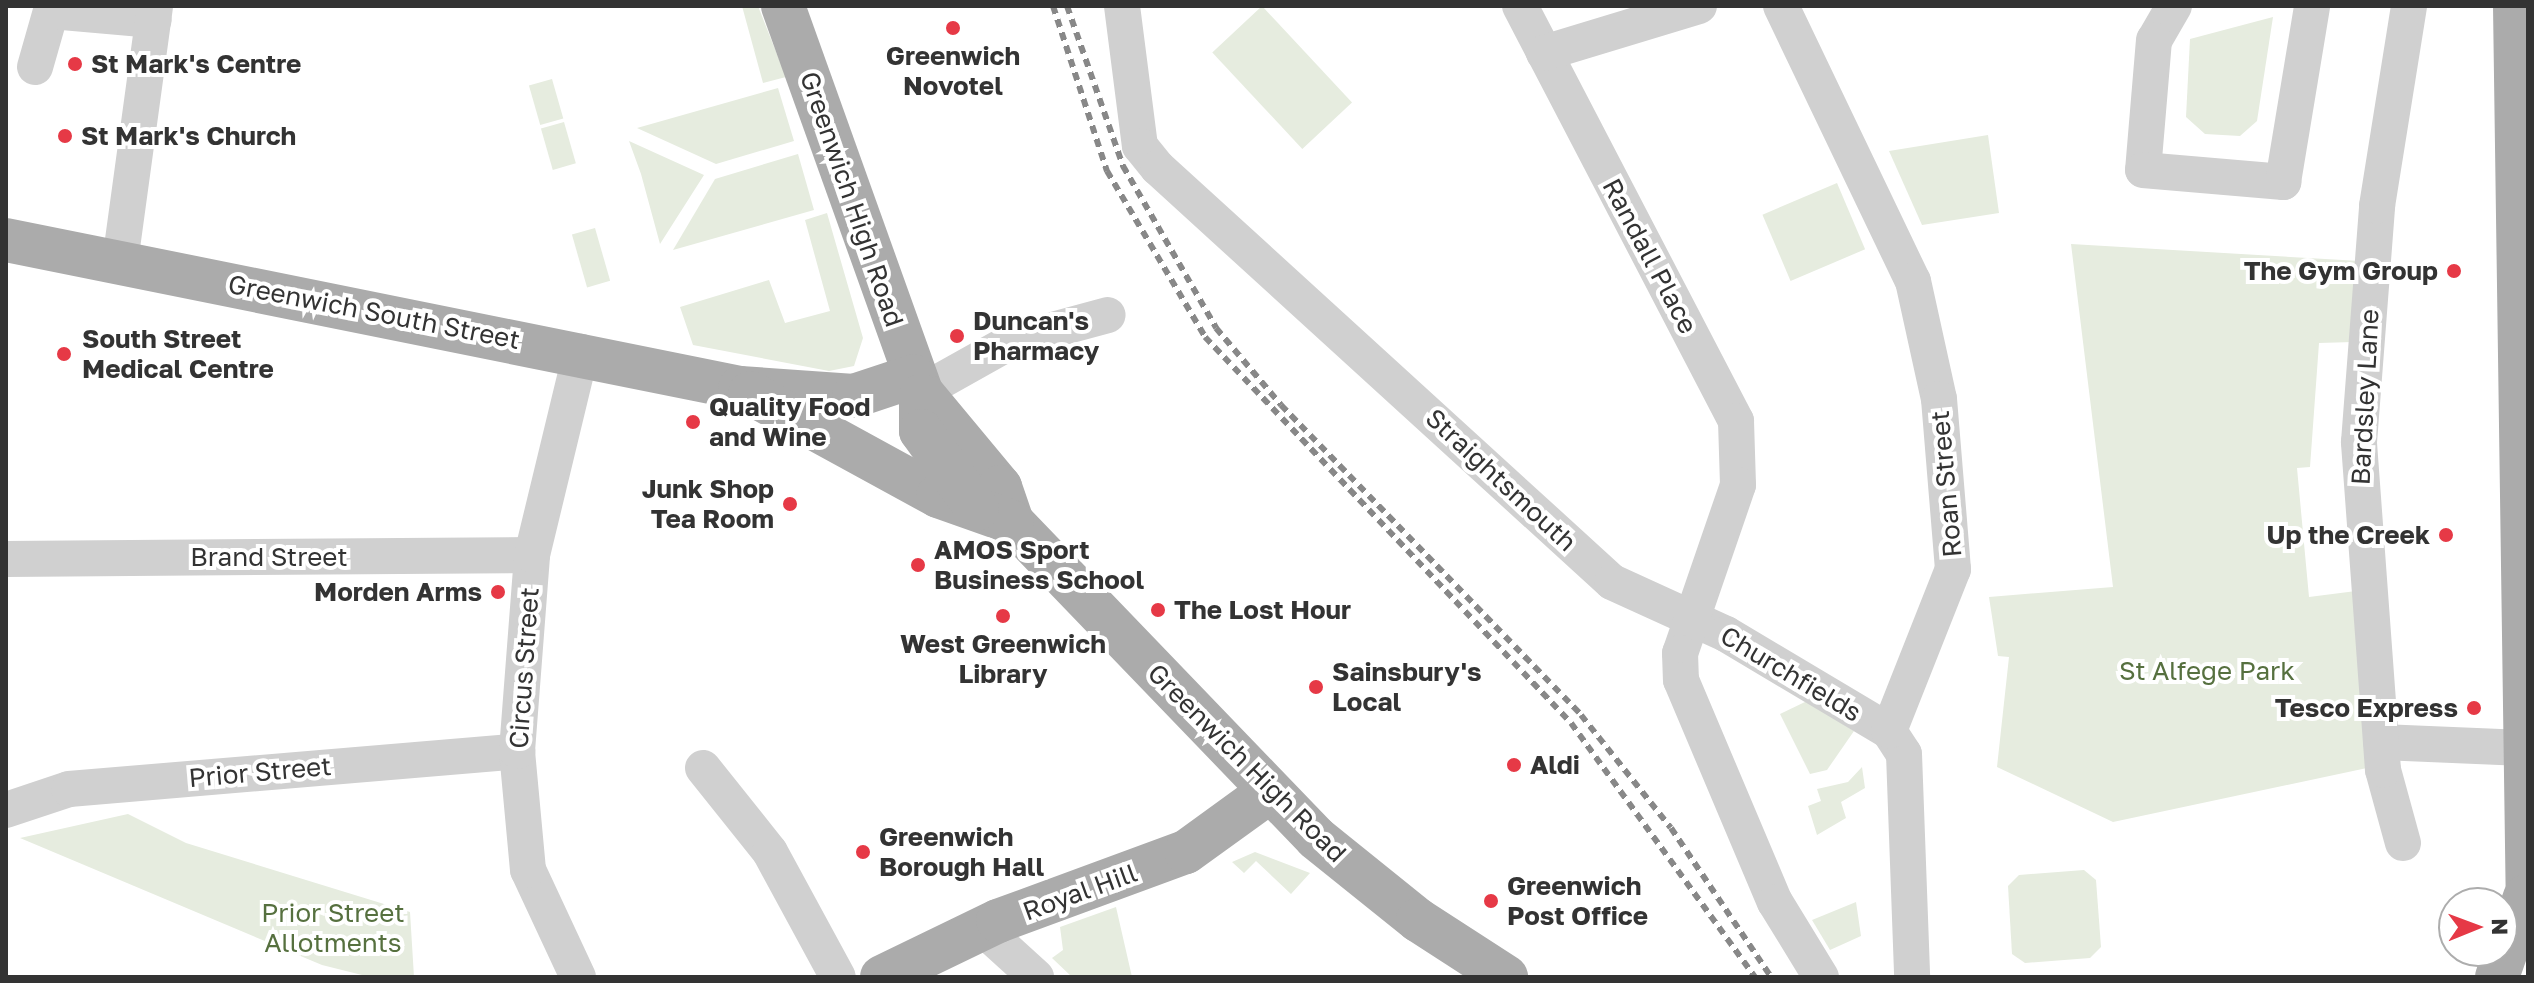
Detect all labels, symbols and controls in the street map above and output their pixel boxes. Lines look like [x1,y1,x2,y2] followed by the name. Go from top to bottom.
[944,19,962,37] marker: Greenwich Novotel
[886,40,1020,102] place label: Greenwich Novotel
[91,48,301,80] place label: St Mark's Centre
[66,55,84,73] marker: St Mark's Centre
[794,67,910,331] street label: Greenwich High Road
[81,120,296,152] place label: St Mark's Church
[56,127,74,145] marker: St Mark's Church
[1596,173,1704,339] street label: Randall Place
[2244,255,2438,287] place label: The Gym Group
[2445,262,2463,280] marker: The Gym Group
[225,268,523,356] street label: Greenwich South Street
[973,305,1099,366] place label: Duncan's Pharmacy
[2345,308,2385,486] street label: Bardsley Lane
[82,323,274,384] place label: South Street Medical Centre
[948,327,966,345] marker: Duncan's Pharmacy
[53,343,75,365] marker: South Street Medical Centre
[709,391,871,452] place label: Quality Food and Wine
[1419,402,1583,558] street label: Straightsmouth
[1924,409,1968,559] street label: Roan Street
[684,413,702,431] marker: Quality Food and Wine
[642,473,774,534] place label: Junk Shop Tea Room
[781,495,799,513] marker: Junk Shop Tea Room
[2267,519,2430,551] place label: Up the Creek
[2437,526,2455,544] marker: Up the Creek
[934,534,1144,596] place label: AMOS Sport Business School
[190,541,348,573] street label: Brand Street
[909,556,927,574] marker: AMOS Sport Business School
[314,576,482,608] place label: Morden Arms
[489,583,507,601] marker: Morden Arms
[503,586,545,750] street label: Circus Street
[1174,594,1351,626] place label: The Lost Hour
[1149,601,1167,619] marker: The Lost Hour
[994,607,1012,625] marker: West Greenwich Library
[1715,620,1867,728] street label: Churchfields
[900,628,1106,690] place label: West Greenwich Library
[2119,655,2295,687] park label: St Alfege Park
[1332,656,1481,718] place label: Sainsbury's Local
[1141,657,1353,869] street label: Greenwich High Road
[1307,678,1325,696] marker: Sainsbury's Local
[2275,692,2458,724] place label: Tesco Express
[2465,699,2483,717] marker: Tesco Express
[1530,749,1580,781] place label: Aldi
[187,750,333,794] street label: Prior Street
[1505,756,1523,774] marker: Aldi
[879,821,1044,882] place label: Greenwich Borough Hall
[854,843,872,861] marker: Greenwich Borough Hall
[1019,857,1141,927] street label: Royal Hill
[1507,870,1648,932] place label: Greenwich Post Office
[2438,887,2518,967] north arrow
[1482,892,1500,910] marker: Greenwich Post Office
[261,897,405,958] park label: Prior Street Allotments
[2487,918,2514,935] text: N

